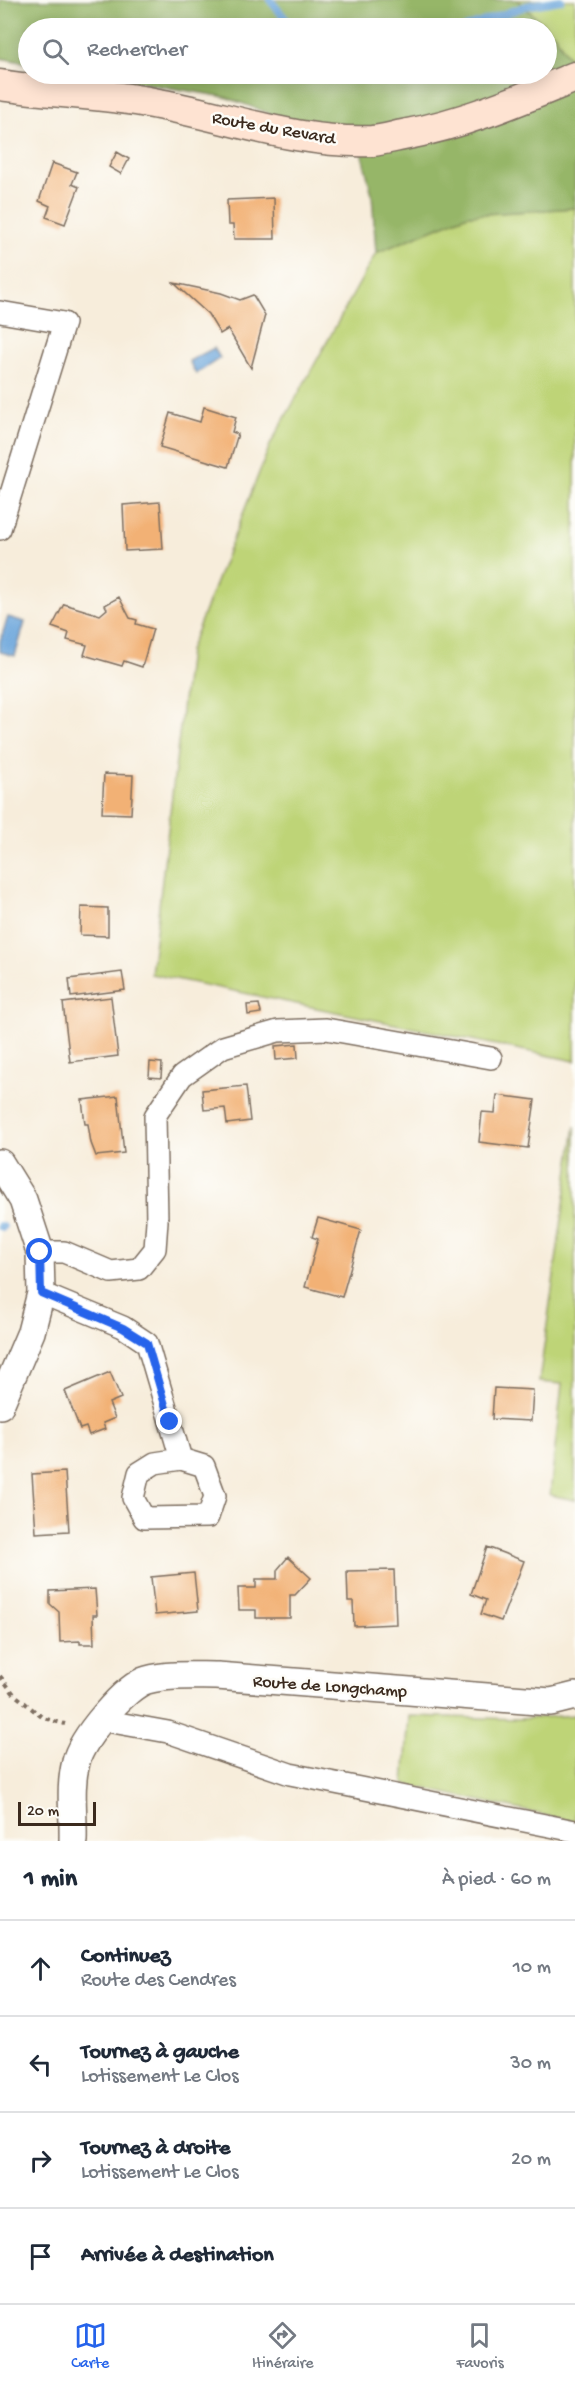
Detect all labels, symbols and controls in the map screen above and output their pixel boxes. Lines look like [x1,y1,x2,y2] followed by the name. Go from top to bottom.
[18,18,557,84] search box
[39,35,72,68] icon: search
[87,38,187,64] text: Rechercher
[210,108,338,151] street label: Route du Revard
[26,1238,52,1264] route start
[156,1408,182,1434] route end
[252,1672,408,1703] street label: Route de Longchamp
[18,1799,96,1826] scale bar
[27,1803,59,1822] text: 20 m
[24,1865,77,1896] text: 1 min
[442,1869,551,1892] text: À pied · 60 m
[81,1944,170,1970] text: Continuez
[24,1952,57,1985] icon: ahead
[513,1957,551,1980] text: 10 m
[81,1970,236,1993] text: Route des Cendres
[81,2040,239,2066] text: Tournez à gauche
[24,2048,57,2081] icon: left
[510,2053,551,2076] text: 30 m
[81,2066,239,2089] text: Lotissement Le Clos
[81,2136,230,2162] text: Tournez à droite
[24,2144,57,2177] icon: right
[511,2149,551,2172] text: 20 m
[81,2162,239,2185] text: Lotissement Le Clos
[24,2240,57,2273] icon: arrive
[81,2243,274,2269] text: Arrivée à destination
[71,2319,109,2374] tab: Carte
[252,2319,314,2374] tab: Itinéraire
[456,2319,504,2374] tab: Favoris

